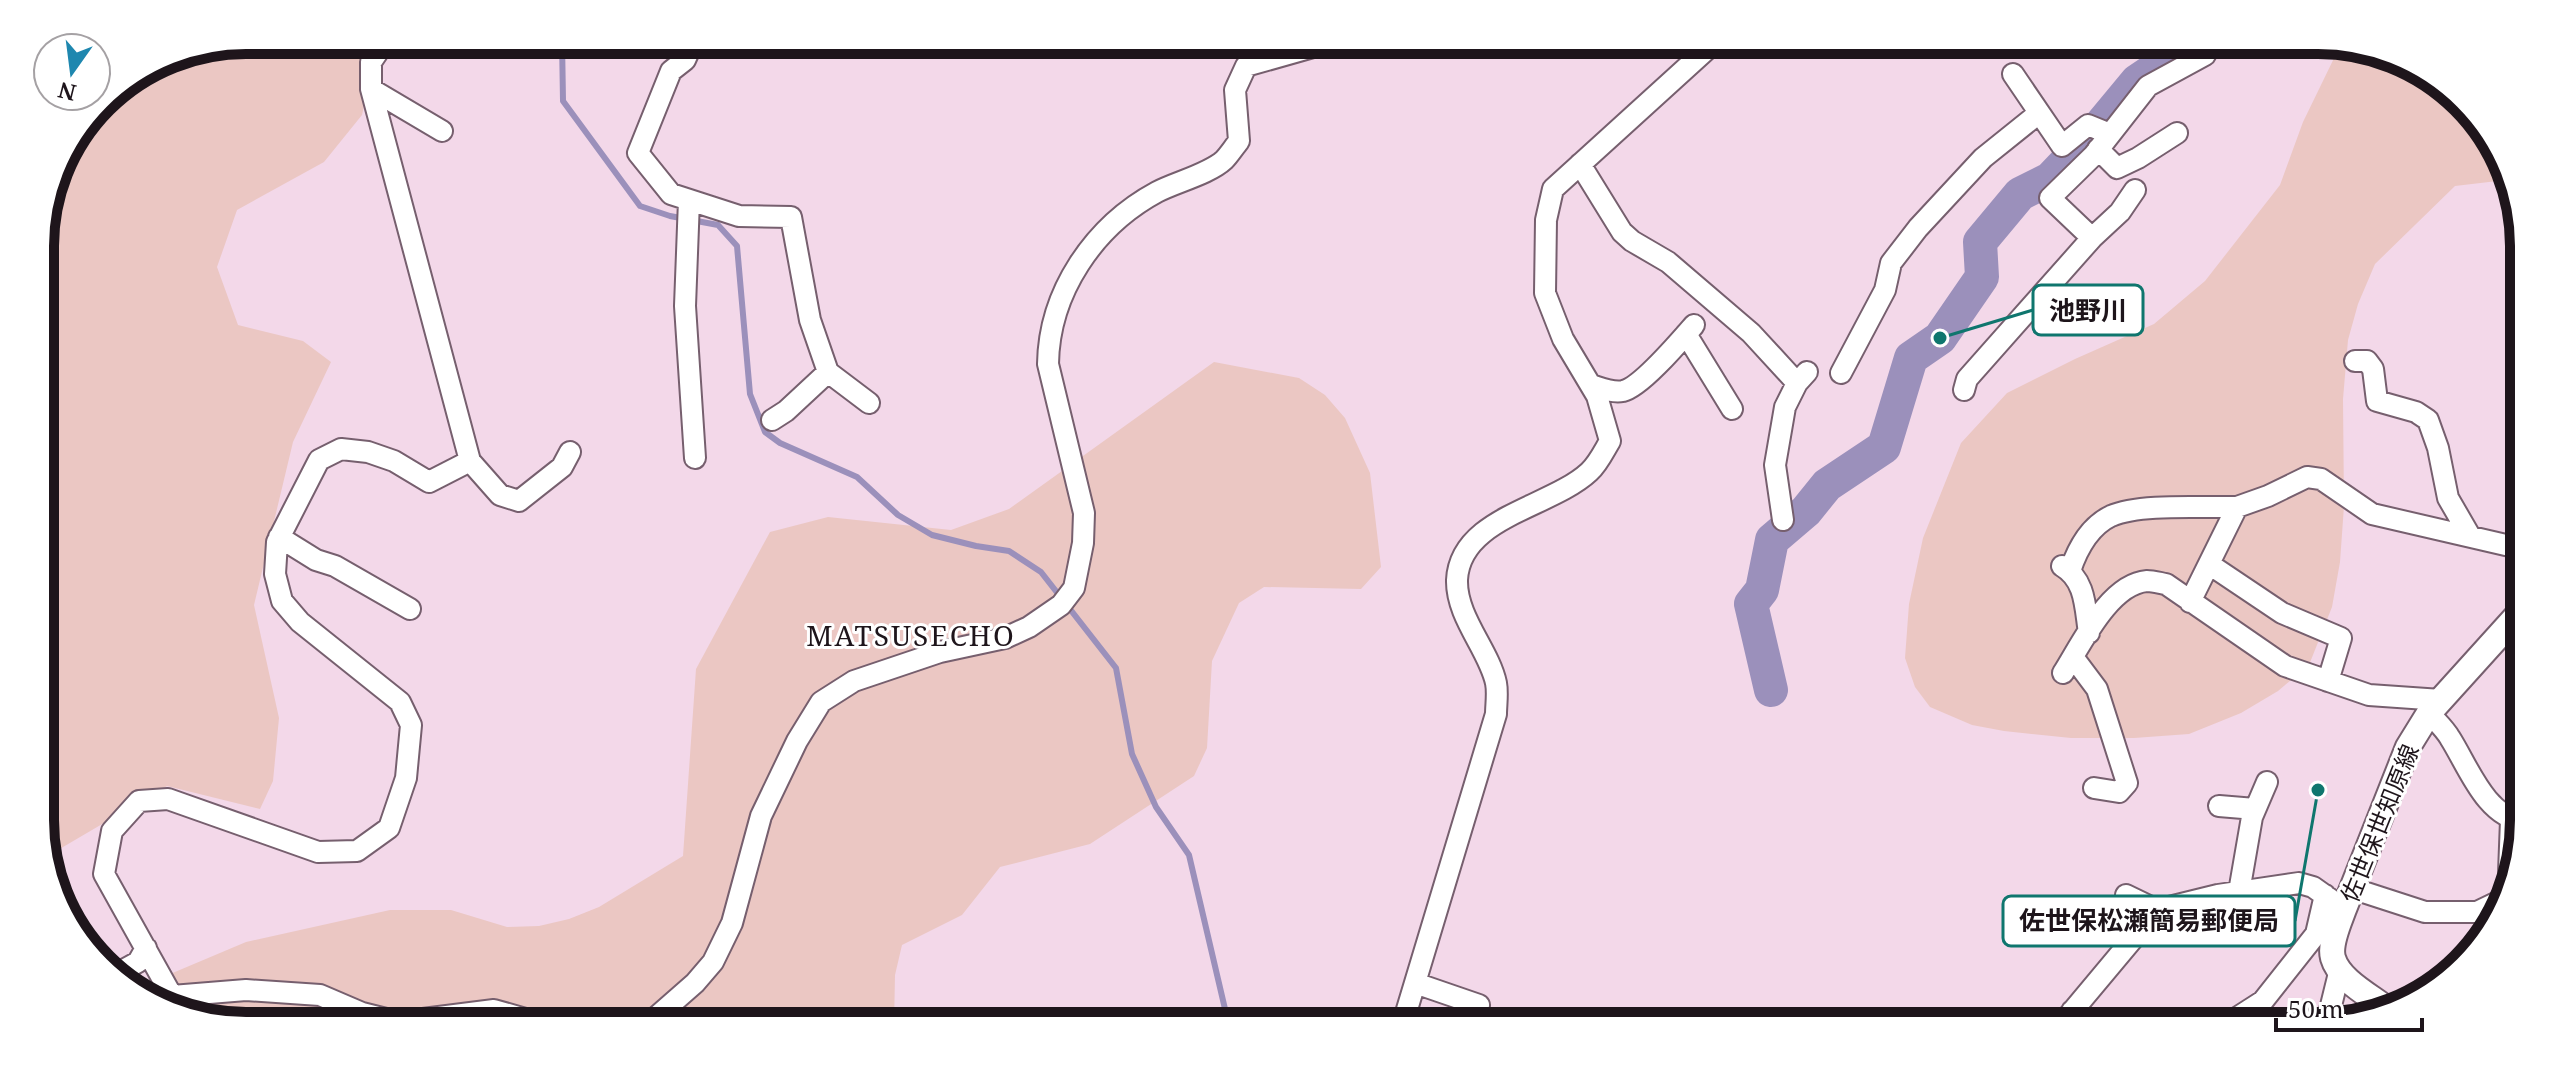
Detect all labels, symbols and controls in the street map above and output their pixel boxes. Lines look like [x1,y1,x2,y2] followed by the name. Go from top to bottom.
[32,32,112,112] north arrow
[55,76,79,109] text: N
[2033,285,2143,335] callout: 池野川
[2049,292,2127,328] text: 池野川
[806,616,1016,654] district label: MATSUSECHO
[2332,739,2426,907] street label: 佐世保世知原線
[2003,896,2295,946] callout: 佐世保松瀬簡易郵便局
[2019,902,2279,938] text: 佐世保松瀬簡易郵便局
[2276,982,2422,1032] scale bar
[2288,992,2344,1025] text: 50 m

